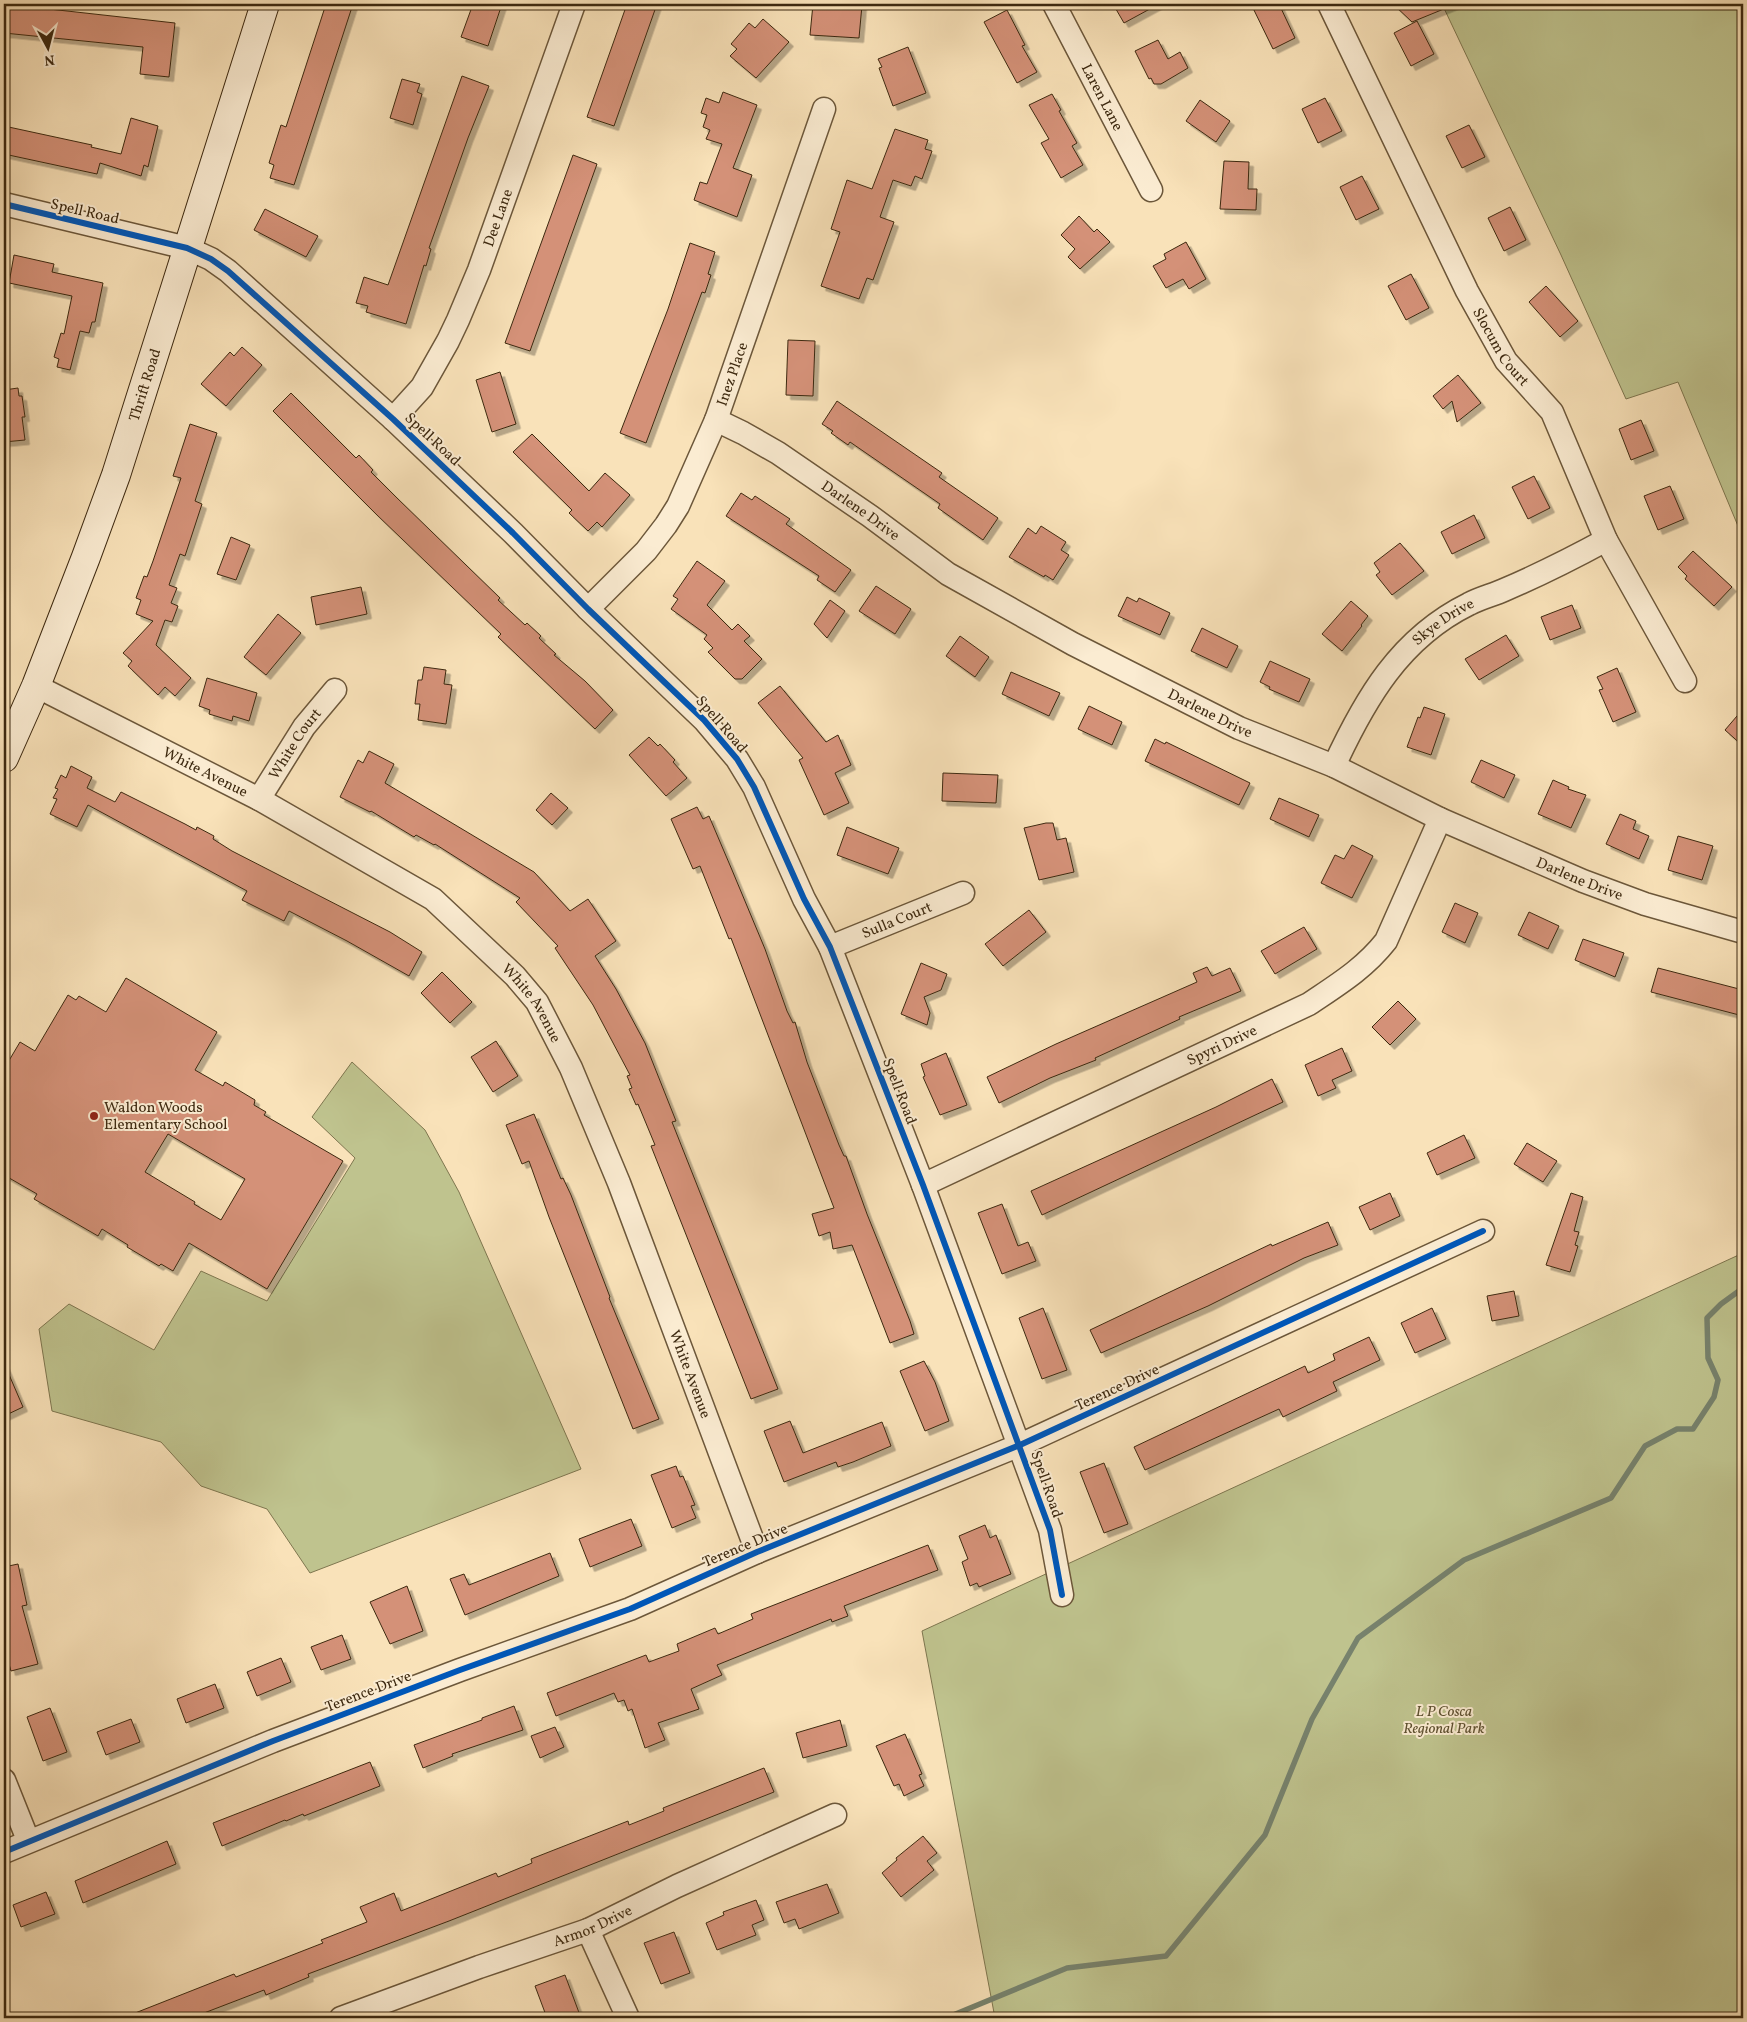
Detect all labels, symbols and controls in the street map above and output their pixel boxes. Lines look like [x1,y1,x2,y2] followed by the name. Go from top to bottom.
[22,22,72,72] north arrow
[43,49,56,69] text: N
[1075,60,1127,135] street label: Laren Lane
[479,186,519,250] street label: Dee Lane
[48,194,121,231] street label: Spell Road
[1467,305,1533,392] street label: Slocum Court
[713,340,754,409] street label: Inez Place
[125,346,167,424] street label: Thrift Road
[399,409,465,472] street label: Spell Road
[816,476,904,547] street label: Darlene Drive
[1408,594,1478,651] street label: Skye Drive
[1164,685,1255,744] street label: Darlene Drive
[690,692,752,758] street label: Spell Road
[265,704,327,784] street label: White Court
[159,743,251,804] street label: White Avenue
[1532,853,1626,907] street label: Darlene Drive
[859,898,936,945] street label: Sulla Court
[496,959,565,1047] street label: White Avenue
[1184,1021,1261,1072] street label: Spyri Drive
[876,1055,921,1128] street label: Spell Road
[104,1098,227,1136] place label: Waldon Woods Elementary School
[88,1110,100,1122] marker: Waldon Woods Elementary School
[663,1327,715,1422] street label: White Avenue
[1072,1360,1163,1417] street label: Terence Drive
[1024,1448,1067,1521] street label: Spell Road
[700,1519,791,1574] street label: Terence Drive
[322,1666,415,1718] street label: Terence Drive
[1403,1702,1485,1740] park label: L P Cosca Regional Park
[551,1901,636,1953] street label: Armor Drive

